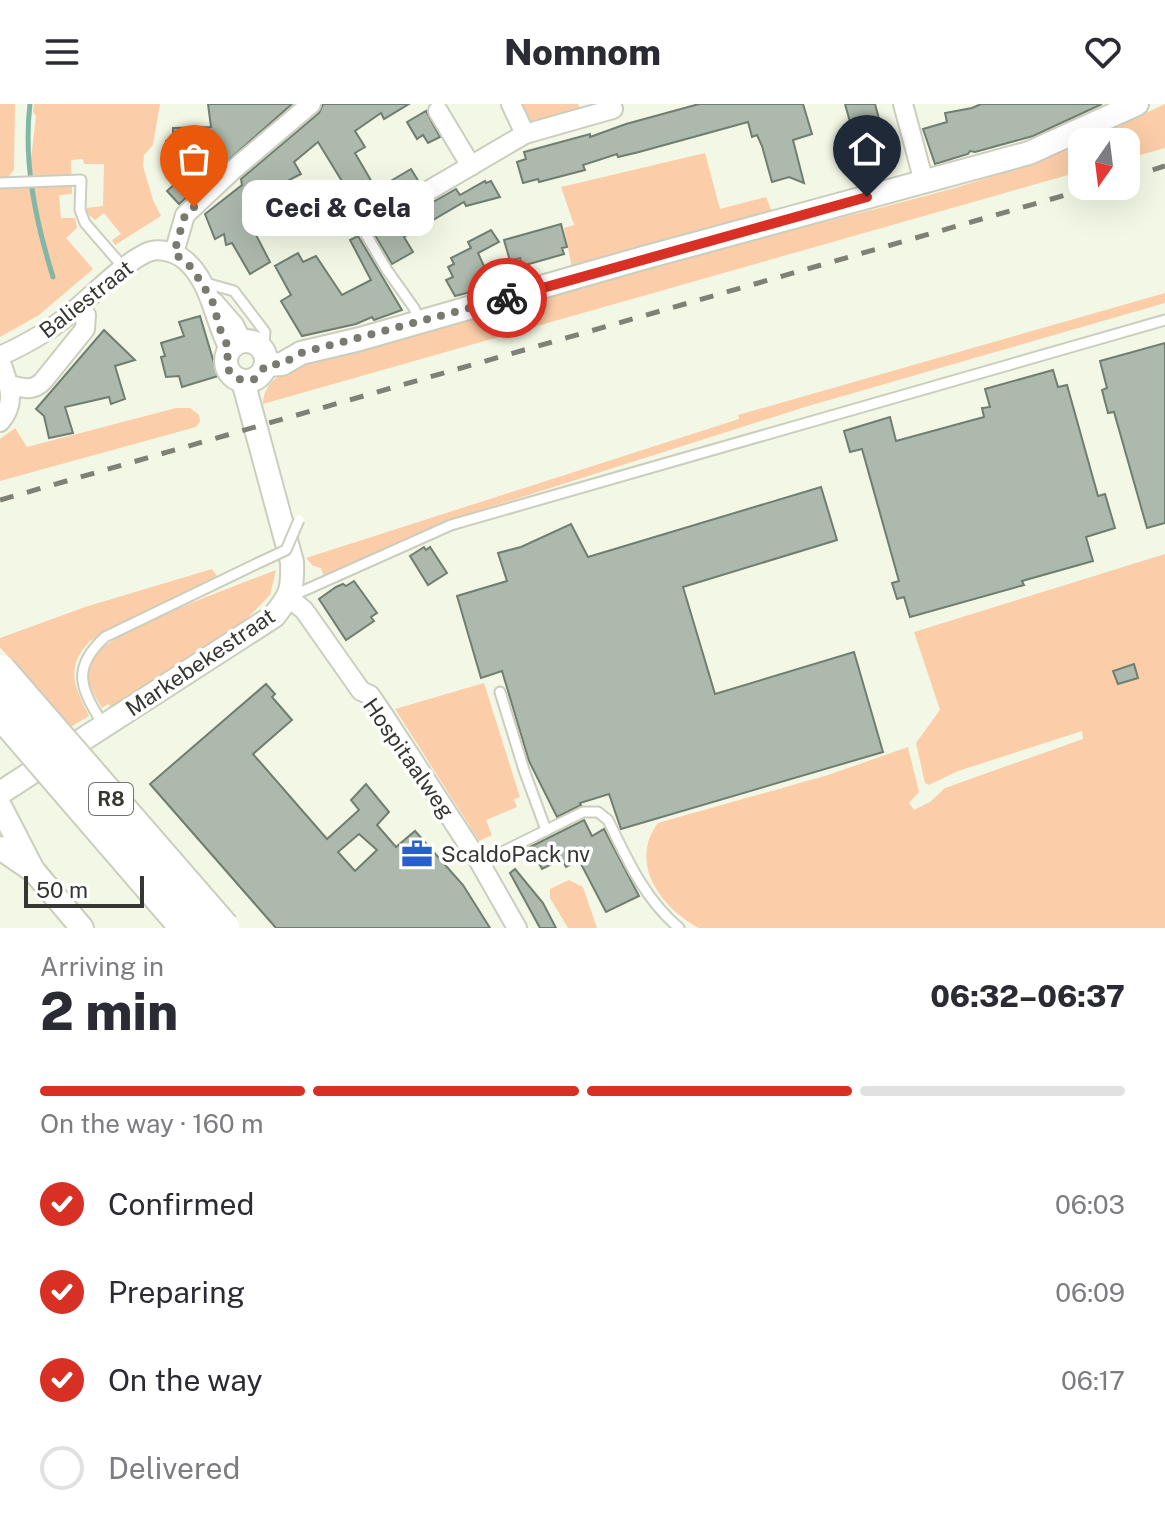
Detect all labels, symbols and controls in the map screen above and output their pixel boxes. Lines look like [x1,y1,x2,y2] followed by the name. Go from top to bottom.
[40,30,84,74] icon: menu
[1081,30,1125,74] icon: heart
[504,31,661,73] text: Nomnom
[833,115,901,197] pin
[160,125,228,207] pin
[845,127,889,171] icon: home
[1068,128,1140,200] north arrow
[1068,128,1140,200] map controls
[172,137,216,181] icon: bag
[242,179,434,235] callout: Ceci & Cela
[265,192,411,223] text: Ceci & Cela
[34,254,138,344] street label: Baliestraat
[467,258,547,338] courier
[485,276,529,320] icon: bike
[120,602,280,722] street label: Markebekestraat
[358,693,460,823] street label: Hospitaalweg
[89,783,133,815] road number: R8
[400,837,434,871] office icon: ScaldoPack nv
[441,841,590,867] place label: ScaldoPack nv
[24,872,144,908] scale bar
[36,877,88,903] text: 50 m
[40,951,164,982] text: Arriving in
[930,978,1125,1014] text: 06:32–06:37
[40,981,178,1042] text: 2 min
[40,1108,264,1139] text: On the way · 160 m
[40,1182,84,1226] icon: check
[108,1186,254,1222] text: Confirmed
[1055,1189,1125,1220] text: 06:03
[40,1270,84,1314] icon: check
[108,1274,245,1310] text: Preparing
[1055,1277,1125,1308] text: 06:09
[40,1358,84,1402] icon: check
[108,1362,262,1398] text: On the way
[1061,1365,1125,1396] text: 06:17
[108,1450,240,1486] text: Delivered

